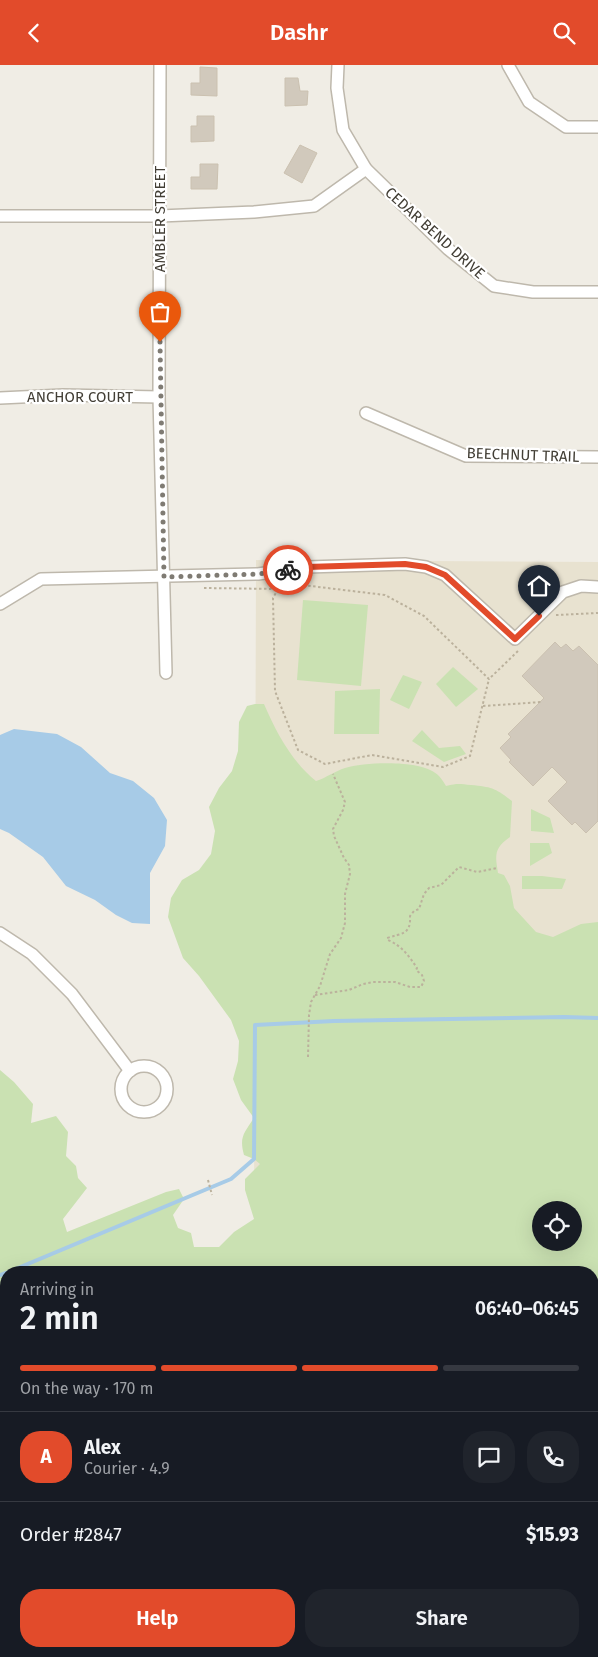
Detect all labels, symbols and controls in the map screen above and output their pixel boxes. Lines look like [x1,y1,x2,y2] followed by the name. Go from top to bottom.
[20,19,48,47] icon: back
[270,19,328,46] text: Dashr
[550,19,578,47] icon: search
[151,166,169,272] street label: AMBLER STREET
[381,183,489,283] street label: CEDAR BEND DRIVE
[139,291,181,342] pin
[146,298,174,326] icon: bag
[27,388,133,406] street label: ANCHOR COURT
[466,444,580,466] street label: BEECHNUT TRAIL
[263,545,313,595] courier
[274,556,302,584] icon: bike
[518,565,560,616] pin
[525,572,553,600] icon: home
[532,1201,582,1251] map controls
[532,1201,582,1251] button: locate
[20,1280,94,1299] text: Arriving in
[475,1297,579,1320] text: 06:40–06:45
[20,1299,99,1337] text: 2 min
[20,1379,153,1398] text: On the way · 170 m
[463,1431,515,1483] button: chat
[527,1431,579,1483] button: phone
[84,1436,121,1459] text: Alex
[40,1445,52,1468] text: A
[84,1459,170,1478] text: Courier · 4.9
[20,1523,122,1546] text: Order #2847
[526,1523,579,1546] text: $15.93
[20,1589,295,1647] button: Help
[305,1589,579,1647] button: Share

